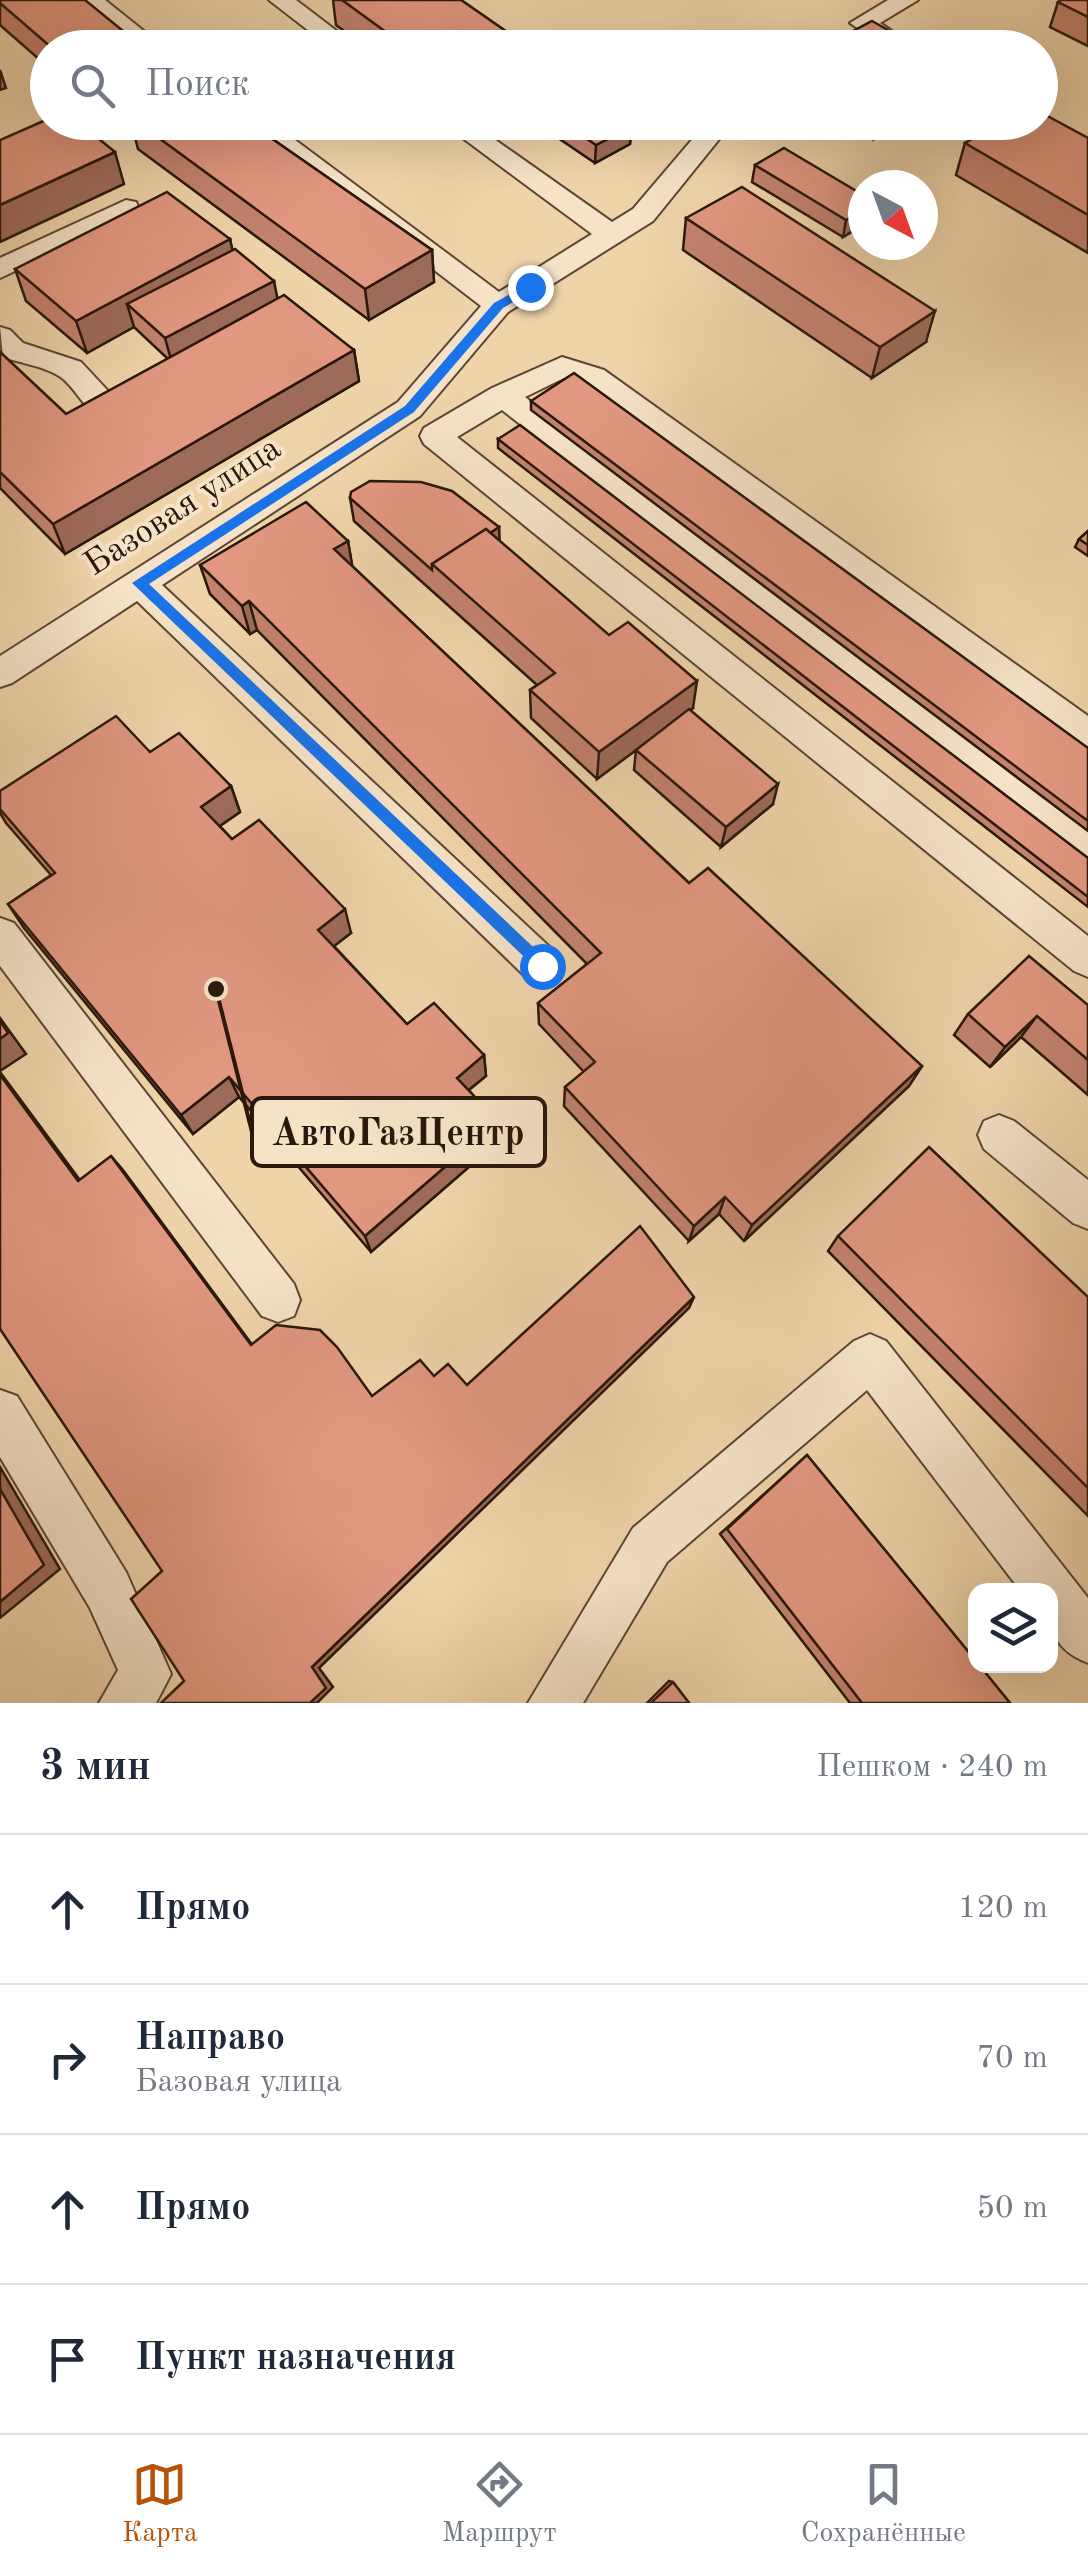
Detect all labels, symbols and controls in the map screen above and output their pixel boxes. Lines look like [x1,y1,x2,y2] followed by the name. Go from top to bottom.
[30,30,1058,140] search box
[65,58,120,113] icon: search
[145,66,250,104] text: Поиск
[848,170,938,260] north arrow
[508,265,554,311] route end
[79,431,287,583] street label: Базовая улица
[520,944,566,990] route start
[252,1098,545,1166] callout: АвтоГазЦентр
[271,1116,525,1154] text: АвтоГазЦентр
[968,1583,1058,1673] map controls
[968,1583,1058,1673] button: layers
[40,1747,151,1789] text: 3 мин
[816,1752,1048,1784] text: Пешком · 240 m
[40,1882,95,1937] icon: ahead
[135,1890,250,1928] text: Прямо
[958,1893,1048,1925] text: 120 m
[135,2020,285,2058] text: Направо
[40,2032,95,2087] icon: right
[977,2043,1048,2075] text: 70 m
[135,2067,342,2099] text: Базовая улица
[40,2182,95,2237] icon: ahead
[135,2190,250,2228] text: Прямо
[977,2193,1048,2225] text: 50 m
[40,2332,95,2387] icon: arrive
[135,2340,456,2378] text: Пункт назначения
[122,2457,198,2552] tab: Карта
[442,2457,557,2552] tab: Маршрут
[801,2457,966,2552] tab: Сохранённые

